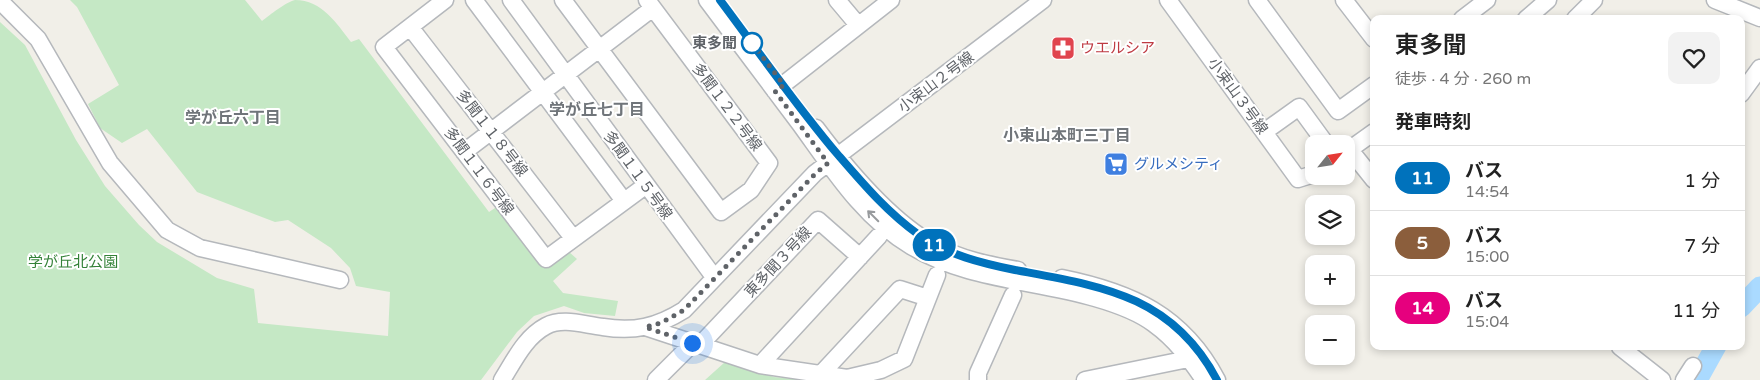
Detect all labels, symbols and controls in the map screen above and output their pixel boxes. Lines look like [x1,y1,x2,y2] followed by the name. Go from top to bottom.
[1395,31,1467,60] text: 東多聞
[741,32,763,54] marker: 東多聞
[1668,32,1720,84] button: heart
[692,34,737,52] place label: 東多聞
[1050,35,1076,61] pharmacy icon: ウエルシア
[1080,39,1155,57] place label: ウエルシア
[895,48,977,116] street label: 小束山２号線
[1204,54,1272,138] street label: 小束山３号線
[688,60,766,154] street label: 多聞１２２号線
[1395,69,1531,89] text: 徒歩 · 4 分 · 260 m
[453,86,531,180] street label: 多聞１１８号線
[549,100,645,120] district label: 学が丘七丁目
[185,108,281,128] district label: 学が丘六丁目
[1395,111,1471,133] text: 発車時刻
[440,124,518,218] street label: 多聞１１６号線
[1003,126,1131,146] district label: 小束山本町三丁目
[600,127,676,223] street label: 多聞１１５号線
[1305,135,1355,185] north arrow
[1305,135,1355,365] map controls
[1103,151,1129,177] supermarket icon: グルメシティ
[1134,155,1223,173] place label: グルメシティ
[1465,160,1503,182] text: バス
[1411,167,1434,189] text: 11
[1684,170,1720,192] text: 1 分
[1465,182,1509,202] text: 14:54
[1305,195,1355,245] button: layers
[867,209,879,222] one-way arrow
[741,223,815,301] street label: 東多聞３号線
[1465,225,1503,247] text: バス
[912,229,956,261] line badge: 11
[1417,232,1428,254] text: 5
[923,234,945,256] text: 11
[1684,235,1720,257] text: 7 分
[1465,247,1509,267] text: 15:00
[28,253,118,271] park label: 学が丘北公園
[1305,255,1355,305] button: +
[1465,290,1503,312] text: バス
[1411,297,1434,319] text: 14
[1672,300,1720,322] text: 11 分
[1465,312,1509,332] text: 15:04
[1305,315,1355,365] button: −
[680,331,705,356] your location

